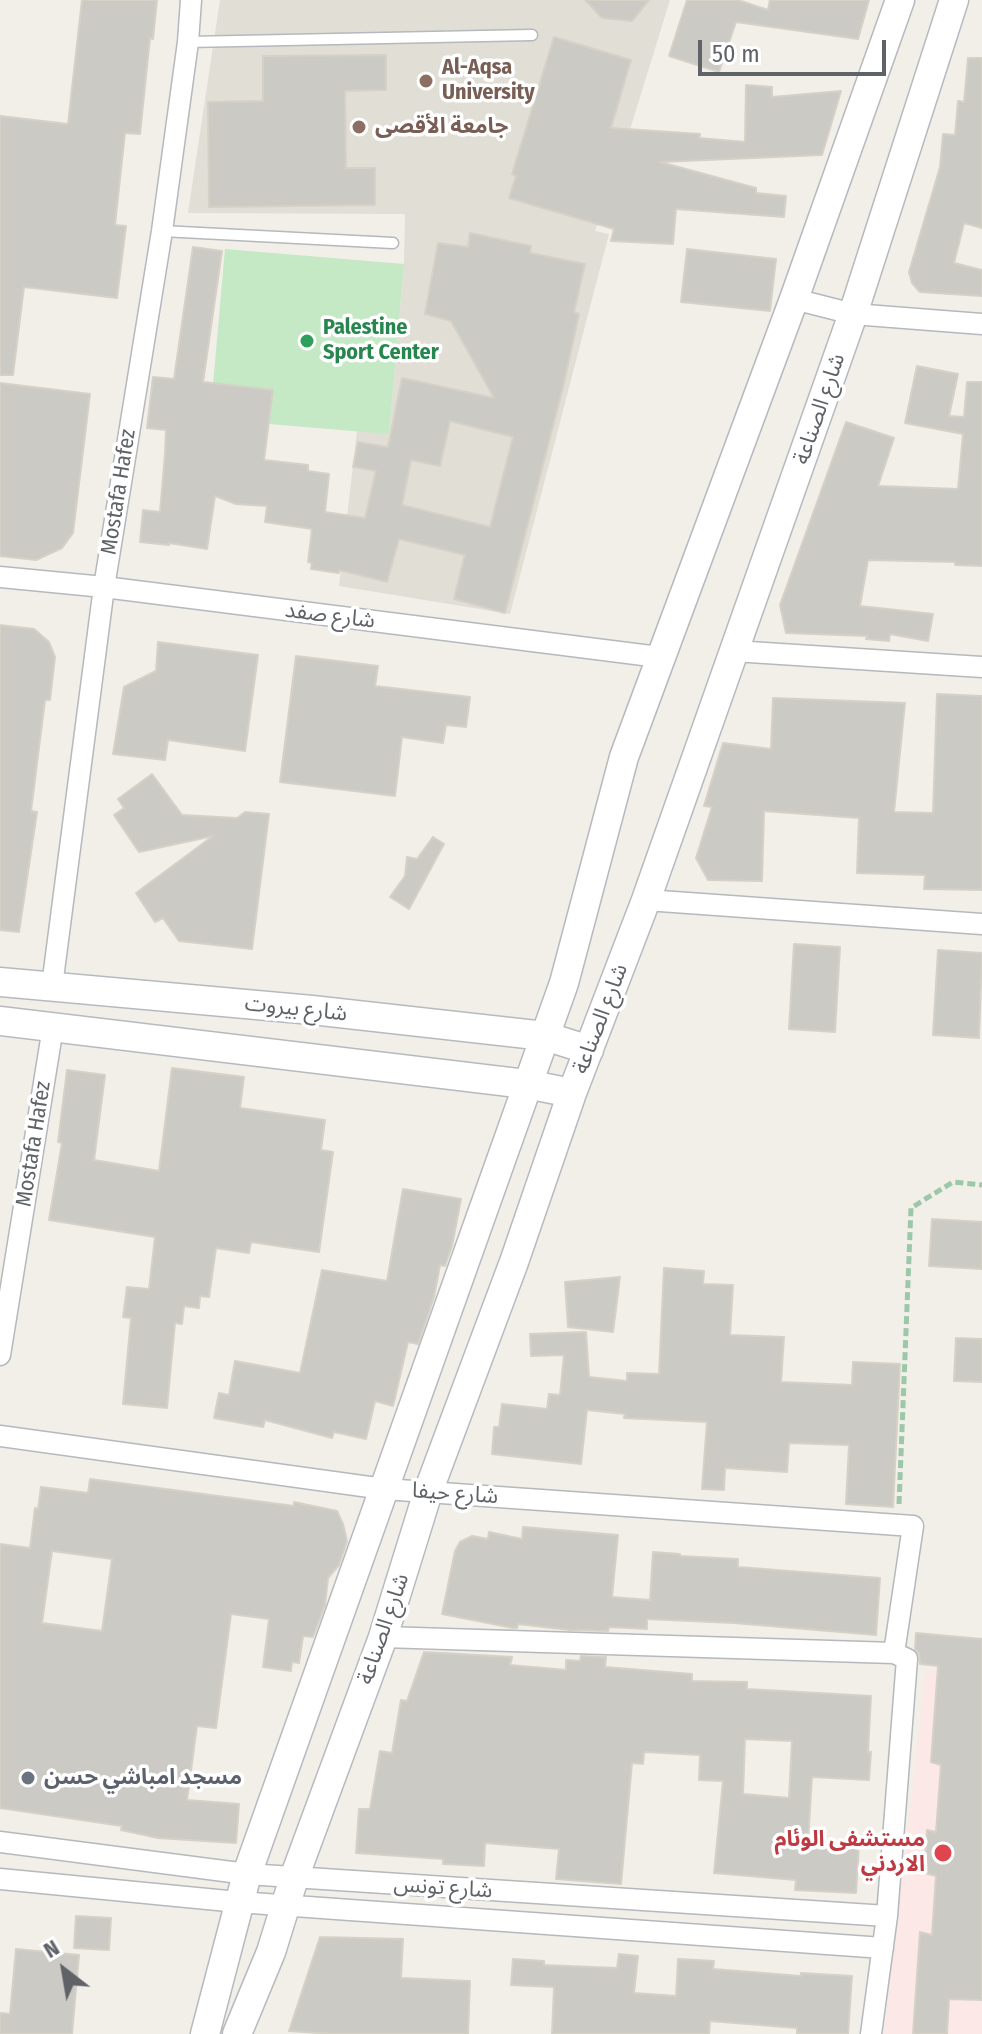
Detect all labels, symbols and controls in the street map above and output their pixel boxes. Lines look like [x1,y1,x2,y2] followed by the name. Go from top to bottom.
[702,24,890,74] scale bar
[712,40,760,68] text: 50 m
[442,55,535,106] place label: Al-Aqsa University
[417,72,435,90] marker: Al-Aqsa University
[375,114,508,140] place label: جامعة الأقصى
[350,118,368,136] marker: جامعة الأقصى
[323,315,439,366] place label: Palestine Sport Center
[298,332,316,350] marker: Palestine Sport Center
[789,350,851,468] street label: شارع الصناعة
[96,427,142,557] street label: Mostafa Hafez
[283,597,377,635] street label: شارع صفد
[568,960,634,1078] street label: شارع الصناعة
[244,991,348,1027] street label: شارع بيروت
[11,1079,57,1209] street label: Mostafa Hafez
[411,1478,499,1510] street label: شارع حيفا
[353,1570,415,1688] street label: شارع الصناعة
[44,1765,242,1791] place label: مسجد امباشي حسن
[19,1769,37,1787] marker: مسجد امباشي حسن
[774,1827,925,1878] place label: مستشفى الوئام الاردني
[932,1842,954,1864] marker: مستشفى الوئام الاردني
[393,1871,493,1905] street label: شارع تونس
[24,1930,104,2010] north arrow
[39,1934,64,1964] text: N

